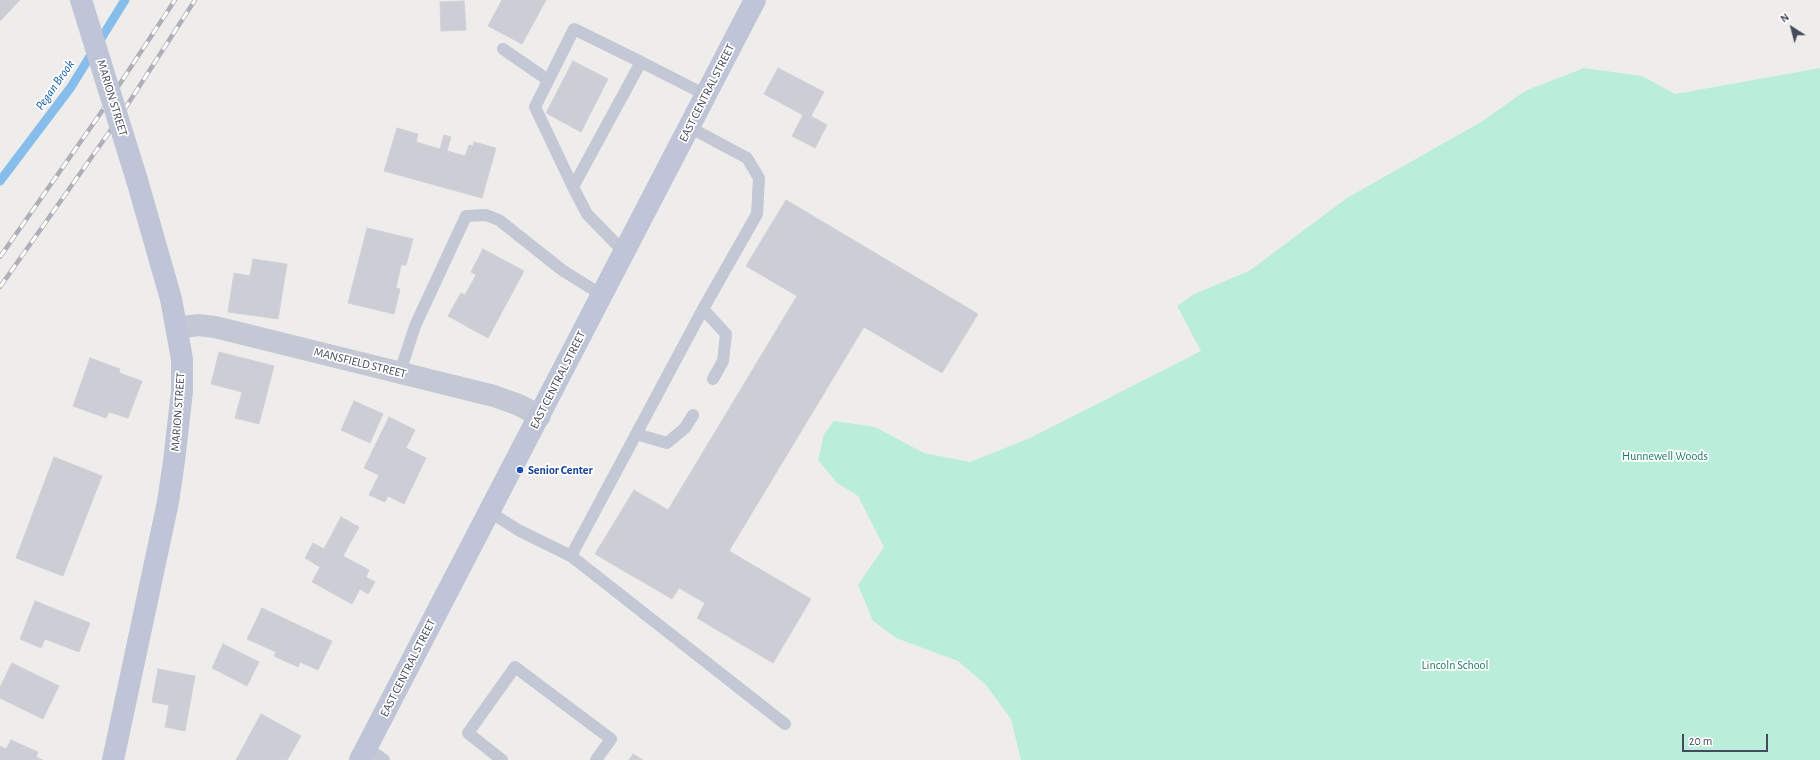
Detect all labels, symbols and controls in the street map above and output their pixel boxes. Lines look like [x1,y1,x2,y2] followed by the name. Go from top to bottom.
[1772,8,1812,48] north arrow
[1778,11,1791,25] text: N
[676,42,738,144] street label: EAST CENTRAL STREET
[32,57,78,113] water label: Pegan Brook
[94,58,130,138] street label: MARION STREET
[527,329,589,431] street label: EAST CENTRAL STREET
[312,345,408,381] street label: MANSFIELD STREET
[168,372,188,452] street label: MARION STREET
[1622,449,1708,463] park label: Hunnewell Woods
[528,463,593,477] place label: Senior Center
[515,465,525,475] marker: Senior Center
[377,617,439,719] street label: EAST CENTRAL STREET
[1422,658,1488,672] park label: Lincoln School
[1684,726,1770,752] scale bar
[1689,735,1712,747] text: 20 m

